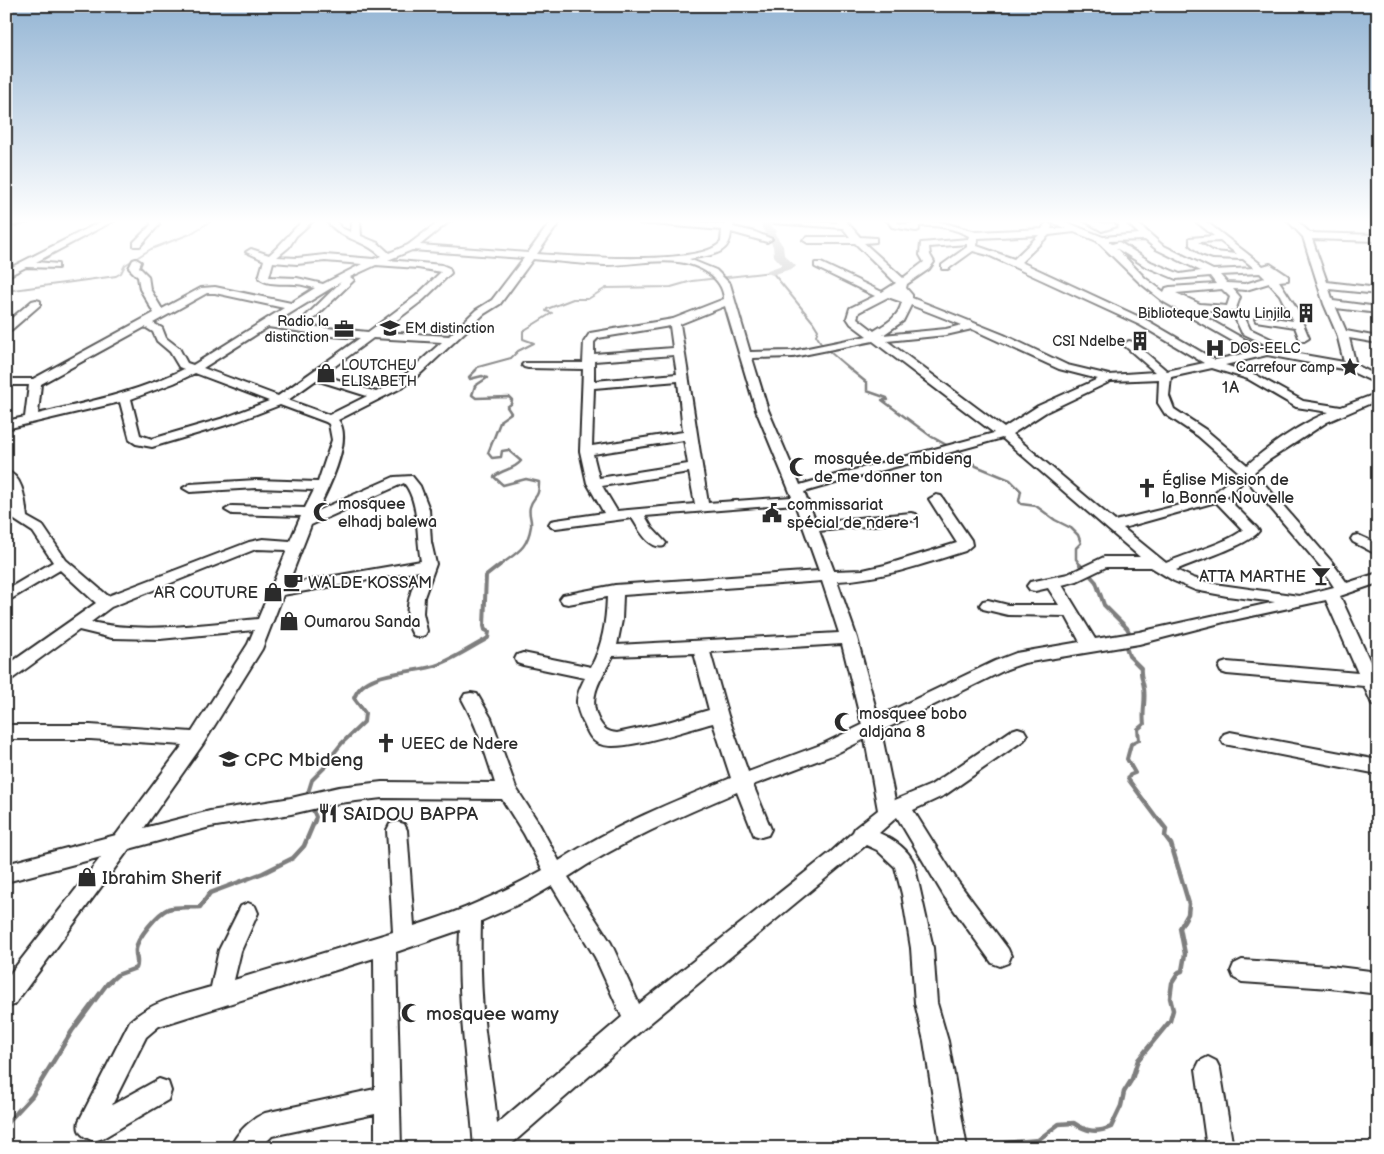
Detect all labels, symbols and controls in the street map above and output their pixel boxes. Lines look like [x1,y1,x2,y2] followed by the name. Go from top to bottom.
[1295,302,1317,324] building icon: Biblioteque Sawtu Linjila
[1138,305,1291,322] place label: Biblioteque Sawtu Linjila
[264,313,329,346] place label: Radio la distinction
[379,317,401,339] school or university icon: EM distinction
[333,318,355,340] office icon: Radio la distinction
[405,320,495,337] place label: EM distinction
[1129,330,1151,352] building icon: CSI Ndelbe
[1052,333,1125,350] place label: CSI Ndelbe
[1204,337,1226,359] hospital icon: DOS-EELC
[1230,340,1300,357] place label: DOS-EELC
[1339,356,1361,378] place icon: Carrefour camp
[341,357,417,390] place label: LOUTCHEU ELISABETH
[1236,359,1335,376] place label: Carrefour camp
[315,362,337,384] shop icon: LOUTCHEU ELISABETH
[1222,379,1240,398] district label: 1A
[814,450,972,487] place label: mosquée de mbideng de me donner ton
[788,456,810,478] mosque icon: mosquée de mbideng de me donner ton
[1162,469,1295,508] place label: Église Mission de la Bonne Nouvelle
[1136,477,1158,499] church icon: Église Mission de la Bonne Nouvelle
[338,495,437,532] place label: mosquee elhadj balewa
[787,496,919,533] place label: commissariat spécial de ndere 1
[312,501,334,523] mosque icon: mosquee elhadj balewa
[761,502,783,524] public building icon: commissariat spécial de ndere 1
[1310,565,1332,587] bar icon: ATTA MARTHE
[1199,568,1306,587] place label: ATTA MARTHE
[282,571,304,593] cafe icon: WALDE KOSSAM
[308,574,432,593] place label: WALDE KOSSAM
[262,581,284,603] shop icon: AR COUTURE
[154,584,258,603] place label: AR COUTURE
[278,610,300,632] shop icon: Oumarou Sanda
[304,613,421,632] place label: Oumarou Sanda
[859,705,967,742] place label: mosquee bobo aldjana 8
[833,711,855,733] mosque icon: mosquee bobo aldjana 8
[375,732,397,754] church icon: UEEC de Ndere
[401,735,518,754] place label: UEEC de Ndere
[218,748,240,770] school or university icon: CPC Mbideng
[244,749,363,772] place label: CPC Mbideng
[317,802,339,824] restaurant icon: SAIDOU BAPPA
[343,803,478,826] place label: SAIDOU BAPPA
[76,866,98,888] shop icon: Ibrahim Sherif
[102,867,222,890] place label: Ibrahim Sherif
[400,1002,422,1024] mosque icon: mosquee wamy
[426,1003,559,1026] place label: mosquee wamy

